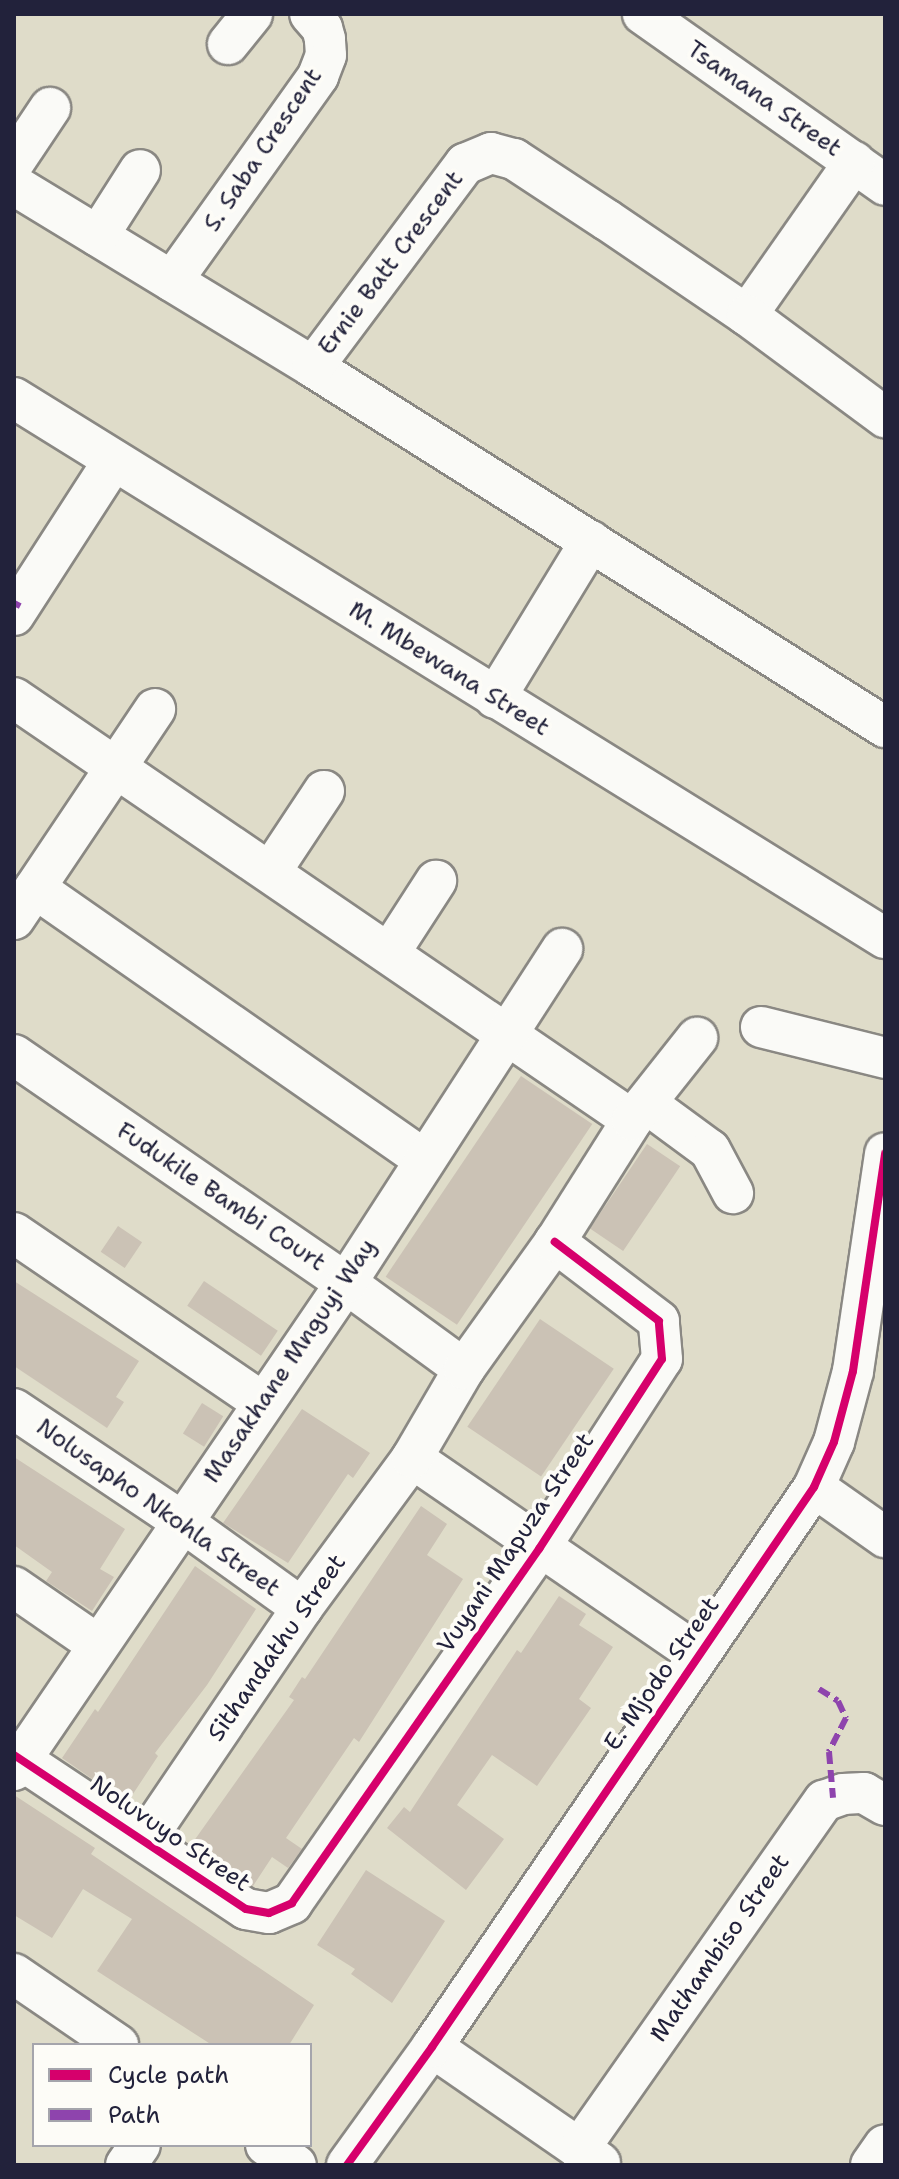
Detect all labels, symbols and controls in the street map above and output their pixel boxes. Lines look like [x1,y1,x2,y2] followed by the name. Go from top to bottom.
[681,35,847,163] street label: Tsamana Street
[198,63,328,237] street label: S. Saba Crescent
[312,165,470,361] street label: Ernie Batt Crescent
[343,596,555,742] street label: M. Mbewana Street
[111,1116,331,1278] street label: Fudukile Bambi Court
[197,1233,383,1489] street label: Masakhane Mnguyi Way
[31,1413,285,1603] street label: Nolusapho Nkohla Street
[432,1428,600,1658] street label: Vuyani Mapuza Street
[202,1549,352,1747] street label: Sithandathu Street
[598,1592,726,1756] street label: E. Mjodo Street
[85,1770,255,1898] street label: Noluvuyo Street
[644,1848,796,2048] street label: Mathambiso Street
[32,2043,312,2147] legend
[108,2059,229,2091] text: Cycle path
[108,2099,160,2131] text: Path

